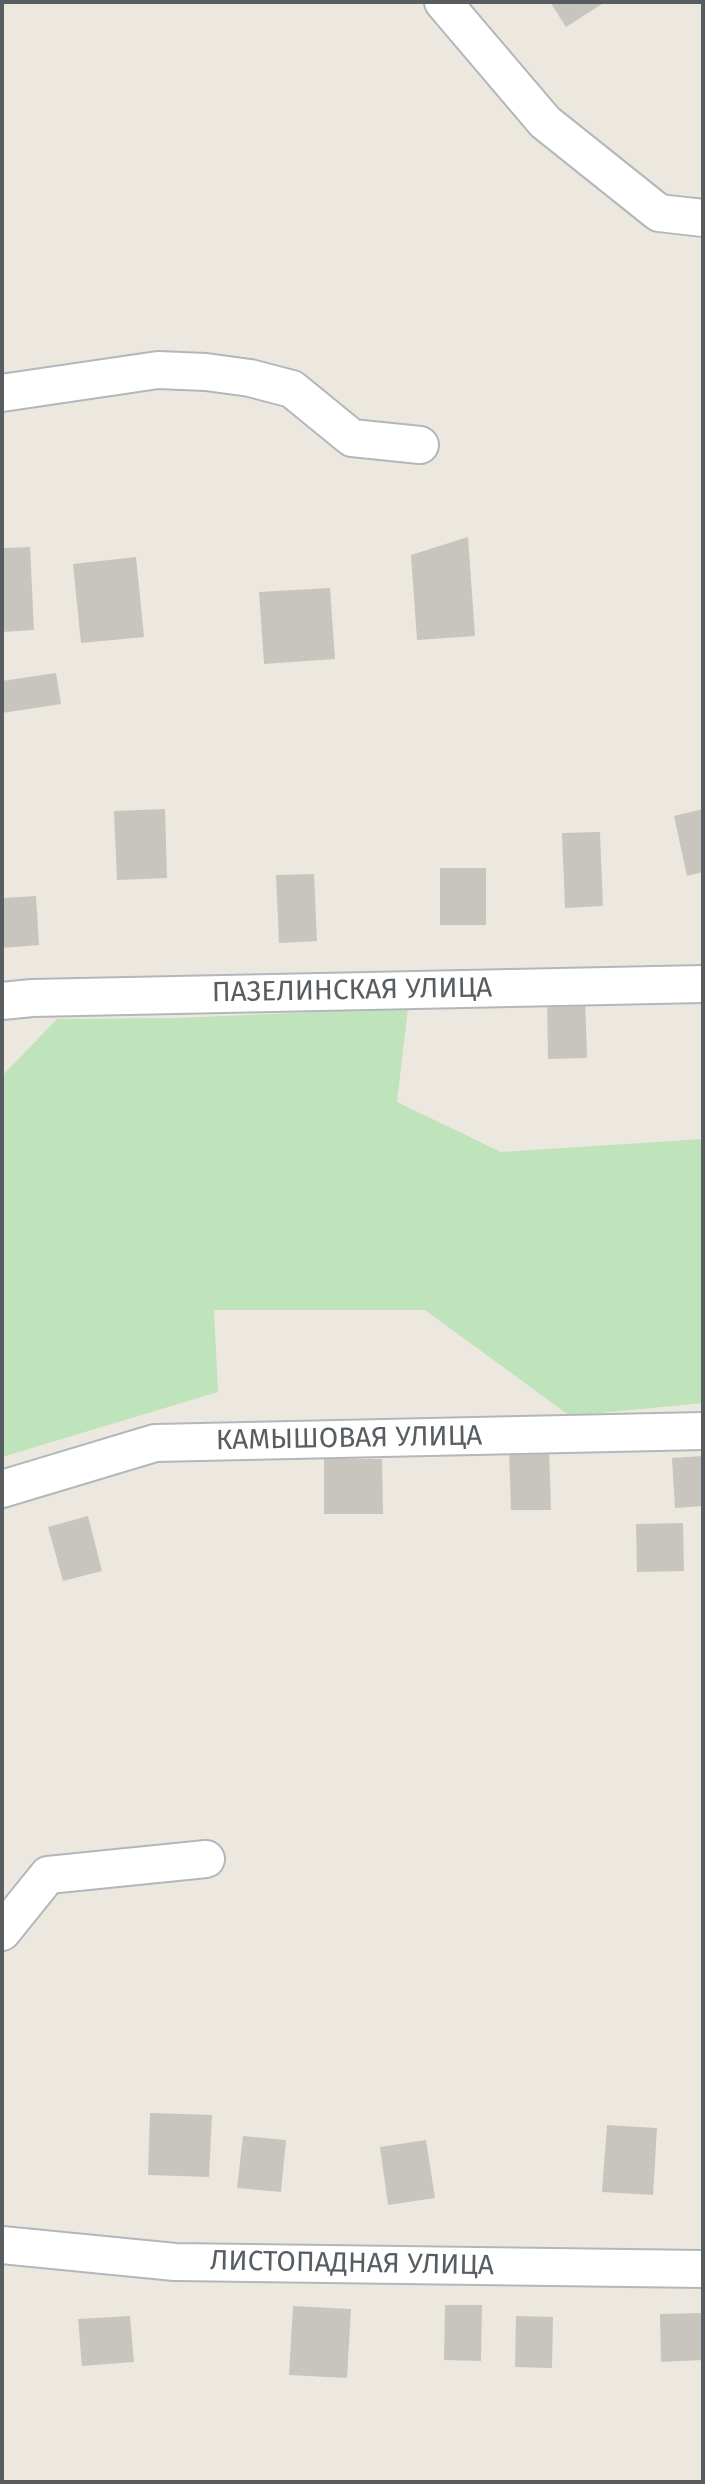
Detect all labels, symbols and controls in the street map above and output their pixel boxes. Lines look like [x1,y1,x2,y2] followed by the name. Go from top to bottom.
[212,972,492,1010] street label: ПАЗЕЛИНСКАЯ УЛИЦА
[215,1420,483,1458] street label: КАМЫШОВАЯ УЛИЦА
[210,2245,494,2283] street label: ЛИСТОПАДНАЯ УЛИЦА

